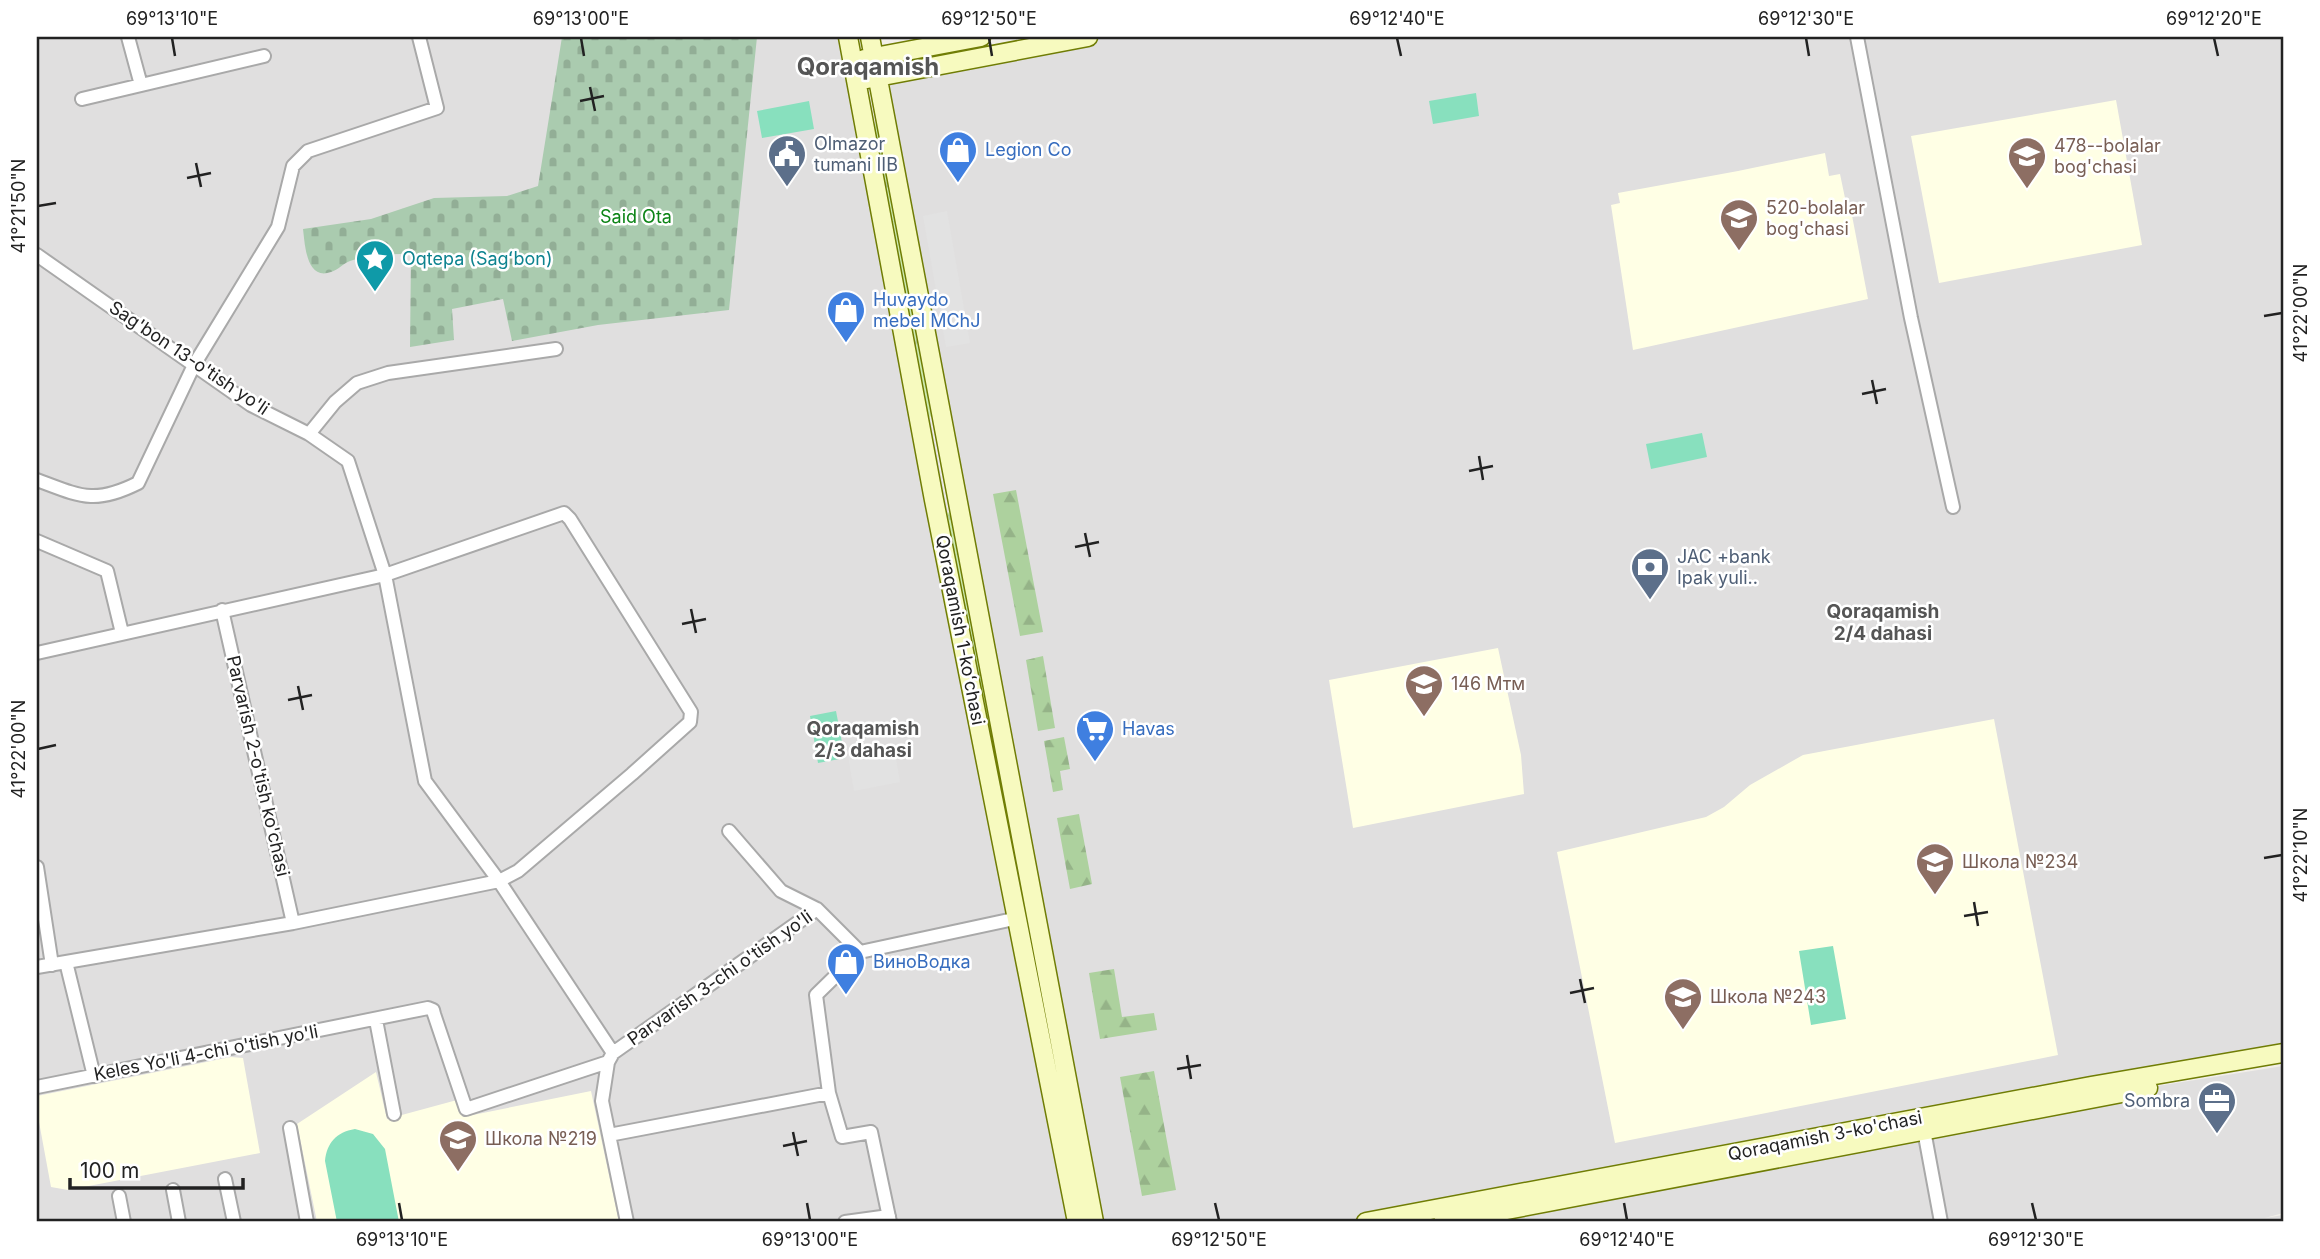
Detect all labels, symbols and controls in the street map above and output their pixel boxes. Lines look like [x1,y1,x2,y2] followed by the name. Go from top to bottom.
[126,8,218,29] text: 69°13'10"E
[533,8,629,29] text: 69°13'00"E
[941,8,1037,29] text: 69°12'50"E
[1349,8,1445,29] text: 69°12'40"E
[1758,8,1854,29] text: 69°12'30"E
[2166,8,2262,29] text: 69°12'20"E
[797,52,939,81] district label: Qoraqamish
[937,129,979,184] shop icon: Legion Co
[766,133,808,188] public building icon: Olmazor tumani IIB
[814,133,898,175] place label: Olmazor tumani IIB
[2006,135,2048,190] school or university icon: 478--bolalar bog'chasi
[2054,135,2161,177] place label: 478--bolalar bog'chasi
[985,139,1072,160] place label: Legion Co
[8,159,29,253] text: 41°21'50"N
[1718,197,1760,252] school or university icon: 520-bolalar bog'chasi
[1766,197,1865,239] place label: 520-bolalar bog'chasi
[600,206,672,227] park label: Said Ota
[354,238,396,293] place icon: Oqtepa (Sagʻbon)
[402,248,552,269] place label: Oqtepa (Sagʻbon)
[2290,264,2311,362] text: 41°22'00"N
[825,289,867,344] shop icon: Huvaydo mebel MChJ
[873,289,981,331] place label: Huvaydo mebel MChJ
[105,296,273,419] street label: Sag'bon 13-o'tish yo'li
[932,533,989,727] street label: Qoraqamish 1-koʻchasi
[1629,546,1671,601] bank icon: JAC +bank Ipak yuli..
[1677,546,1771,588] place label: JAC +bank Ipak yuli..
[1827,600,1939,645] district label: Qoraqamish 2/4 dahasi
[223,653,294,878] street label: Parvarish 2-o'tish ko'chasi
[1403,663,1445,718] school or university icon: 146 Мтм
[1451,673,1525,694] place label: 146 Мтм
[8,700,29,798] text: 41°22'00"N
[1074,708,1116,763] supermarket icon: Havas
[807,717,919,762] district label: Qoraqamish 2/3 dahasi
[1122,718,1175,739] place label: Havas
[2290,808,2311,902] text: 41°22'10"N
[1914,841,1956,896] school or university icon: Школа №234
[1962,851,2078,872] place label: Школа №234
[623,906,816,1050] street label: Parvarish 3-chi o'tish yo'li
[825,941,867,996] shop icon: ВиноВодка
[873,951,971,972] place label: ВиноВодка
[1662,976,1704,1031] school or university icon: Школа №243
[1710,986,1826,1007] place label: Школа №243
[92,1020,320,1085] street label: Keles Yo'li 4-chi o'tish yo'li
[2196,1080,2238,1135] office icon: Sombra
[2124,1090,2190,1111] place label: Sombra
[1726,1106,1924,1165] street label: Qoraqamish 3-ko'chasi
[437,1118,479,1173] school or university icon: Школа №219
[485,1128,597,1149] place label: Школа №219
[70,1147,243,1191] scale bar
[80,1158,139,1183] text: 100 m
[356,1229,448,1250] text: 69°13'10"E
[762,1229,858,1250] text: 69°13'00"E
[1171,1229,1267,1250] text: 69°12'50"E
[1579,1229,1675,1250] text: 69°12'40"E
[1988,1229,2084,1250] text: 69°12'30"E

